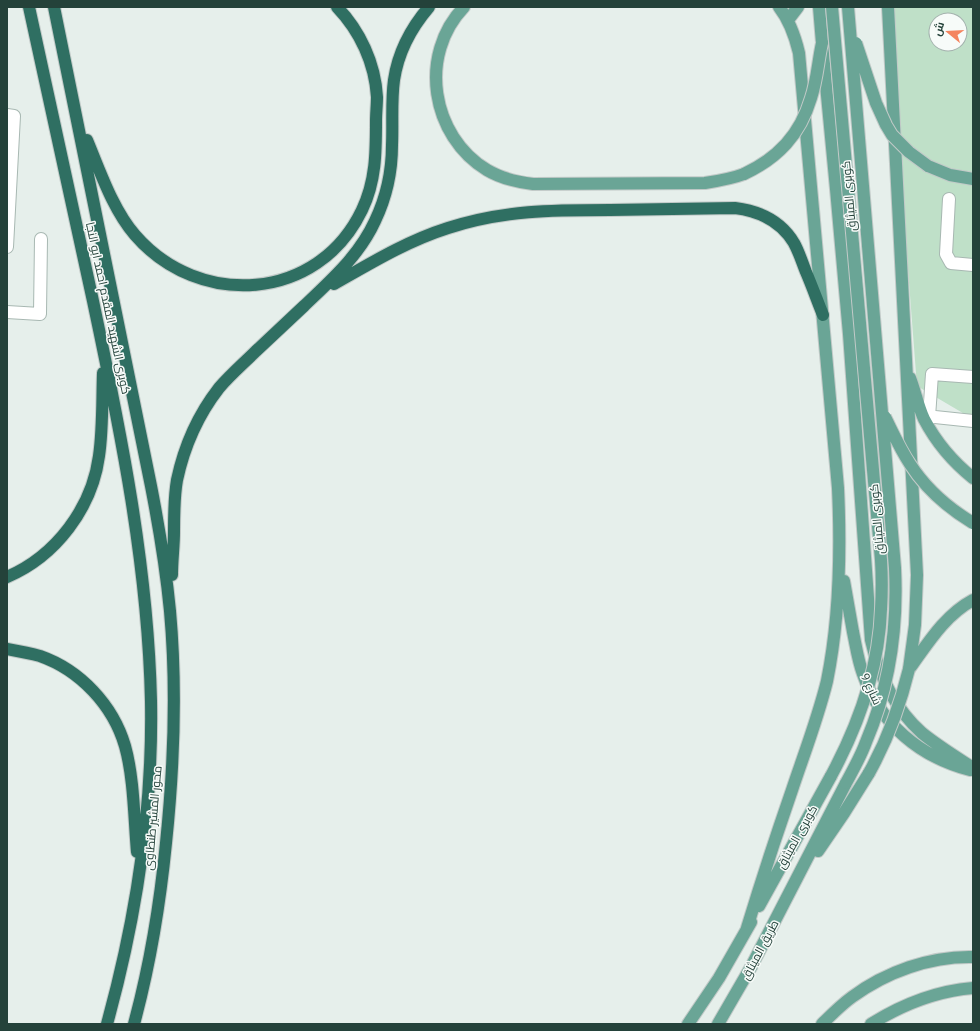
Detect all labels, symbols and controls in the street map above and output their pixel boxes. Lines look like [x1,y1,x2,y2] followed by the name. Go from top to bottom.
[928,12,968,52] north arrow
[930,20,947,38] text: ش
[838,160,859,232] street label: كوبرى الميثاق
[82,220,134,396] street label: كوبرى الشهيد المقدم احمد ابو النجا
[866,483,887,555] street label: كوبرى الميثاق
[857,671,885,708] street label: شارع 9
[140,765,165,871] street label: محور المشير طنطاوى
[773,802,820,871] street label: كوبرى الميثاق
[737,917,782,982] street label: طريق الميثاق

